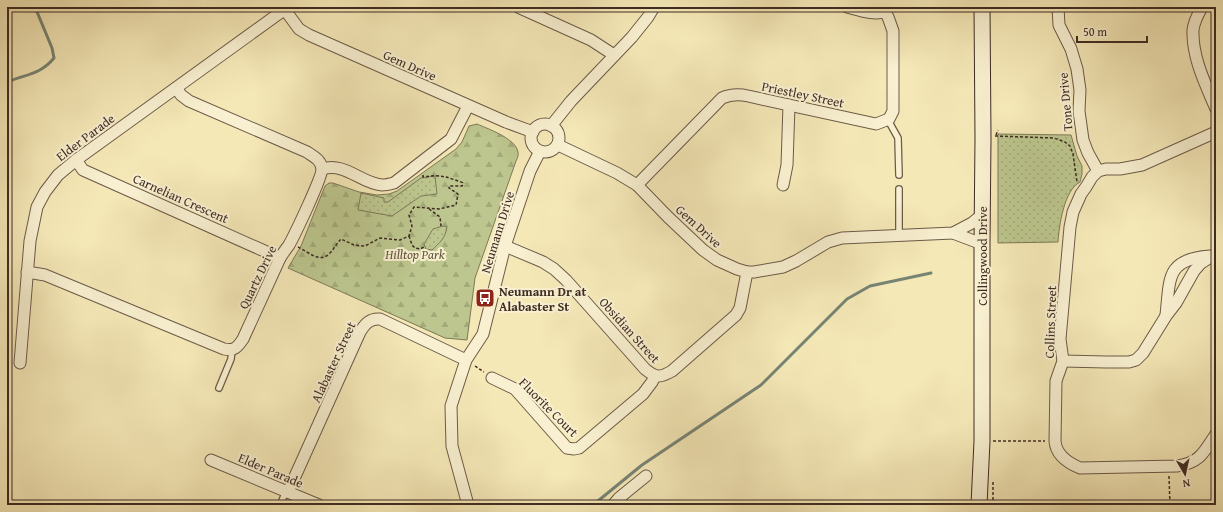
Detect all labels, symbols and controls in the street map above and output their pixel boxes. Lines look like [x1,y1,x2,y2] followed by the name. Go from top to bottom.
[1077,18,1147,44] scale bar
[1083,23,1107,40] text: 50 m
[380,45,439,86] street label: Gem Drive
[1053,72,1078,132] street label: Tone Drive
[760,76,846,113] street label: Priestley Street
[52,109,119,166] street label: Elder Parade
[130,169,232,228] street label: Carnelian Crescent
[476,189,519,276] street label: Neumann Drive
[671,200,726,252] street label: Gem Drive
[973,206,992,306] street label: Collingwood Drive
[234,242,281,312] street label: Quartz Drive
[384,245,445,264] park label: Hilltop Park
[499,282,587,316] place label: Neumann Dr at Alabaster St
[1040,285,1061,359] street label: Collins Street
[474,287,496,309] bus stop icon: Neumann Dr at Alabaster St
[595,293,665,368] street label: Obsidian Street
[306,318,361,406] street label: Alabaster Street
[515,373,583,442] street label: Fluorite Court
[235,448,306,493] street label: Elder Parade
[1165,454,1205,494] north arrow
[1181,475,1191,492] text: N

